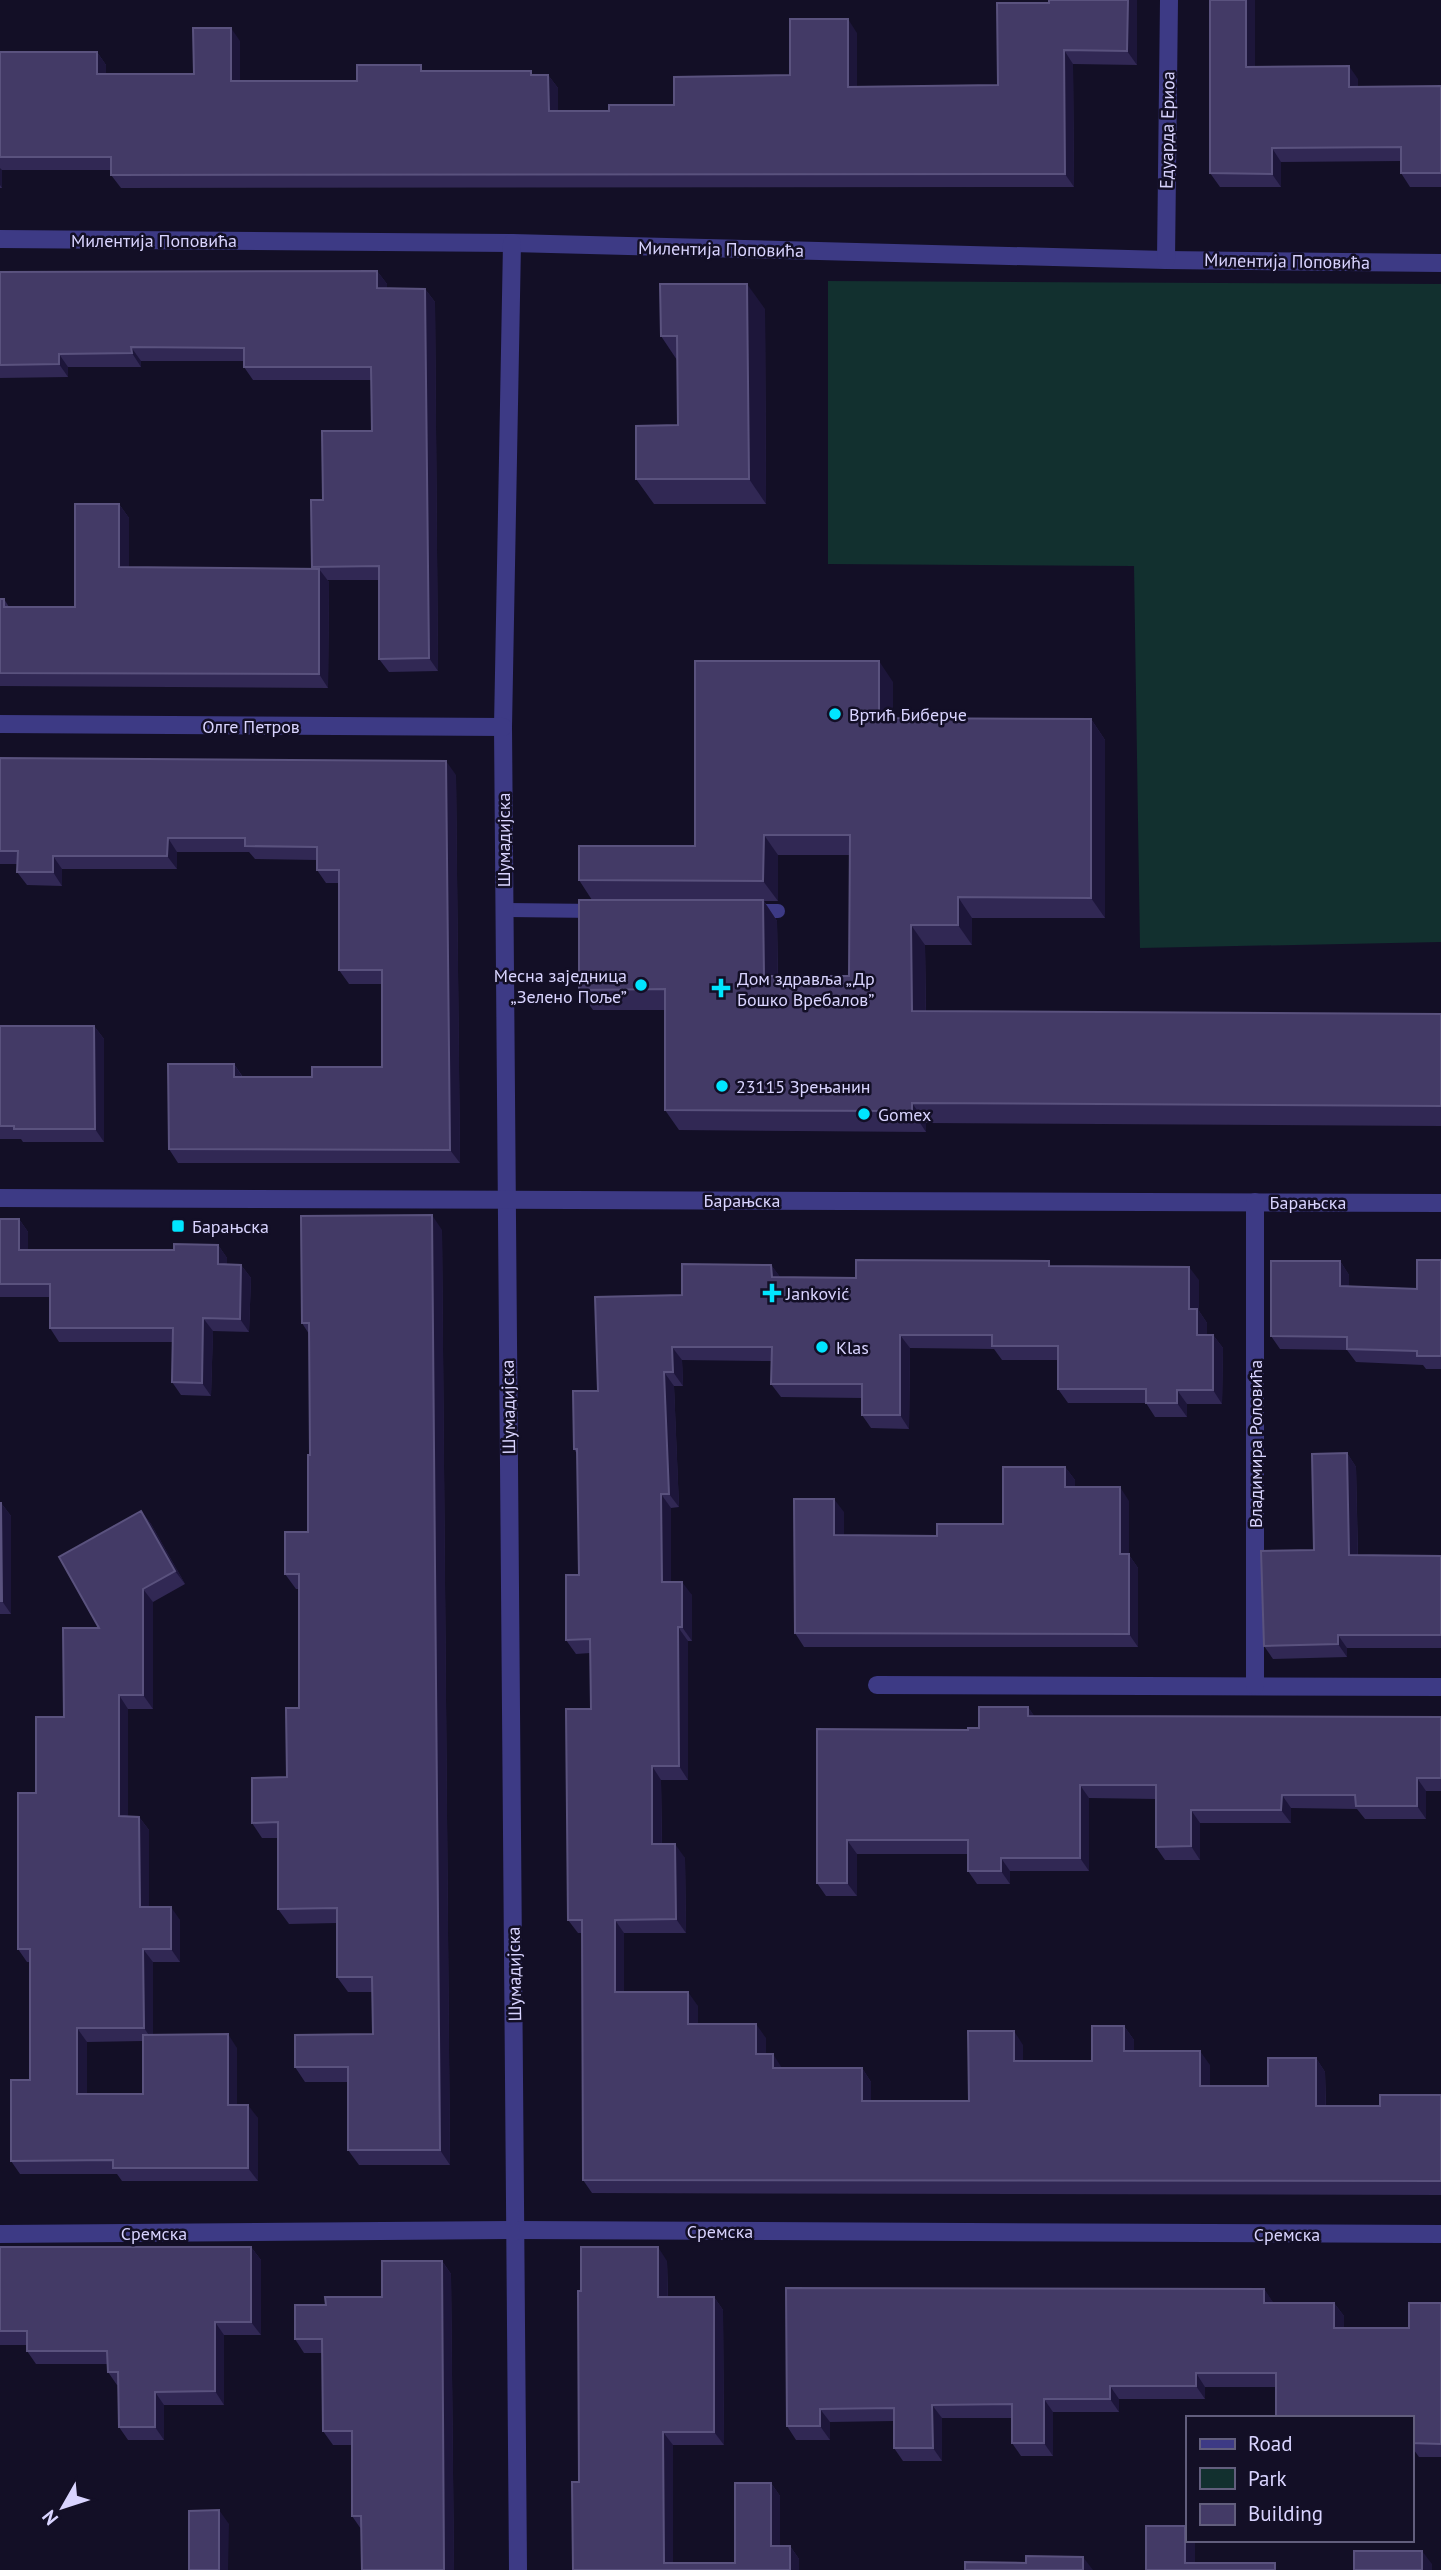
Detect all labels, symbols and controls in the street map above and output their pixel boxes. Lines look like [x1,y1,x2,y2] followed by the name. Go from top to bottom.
[1154,71,1180,189] street label: Едуарда Ериоа
[71,229,237,252] street label: Милентија Поповића
[638,236,804,262] street label: Милентија Поповића
[1204,248,1370,274] street label: Милентија Поповића
[849,703,967,726] place label: Вртић Биберче
[827,706,843,722] marker: Вртић Биберче
[202,715,300,738] street label: Олге Петров
[492,793,515,887] street label: Шумадијска
[494,964,627,1008] place label: Месна заједница „Зелено Поље”
[737,967,875,1011] place label: Дом здравља „Др Бошко Вребалов”
[633,977,649,993] marker: Месна заједница „Зелено Поље”
[711,978,731,998] marker: Дом здравља „Др Бошко Вребалов”
[736,1075,871,1098] place label: 23115 Зрењанин
[714,1078,730,1094] marker: 23115 Зрењанин
[878,1103,931,1126] place label: Gomex
[856,1106,872,1122] marker: Gomex
[704,1189,780,1212] street label: Барањска
[1270,1191,1346,1214] street label: Барањска
[192,1215,269,1238] place label: Барањска
[170,1218,186,1234] marker: Барањска
[785,1282,849,1305] place label: Janković
[764,1285,780,1301] marker: Janković
[836,1336,869,1359] place label: Klas
[814,1339,830,1355] marker: Klas
[496,1359,520,1455] street label: Шумадијска
[1244,1360,1267,1528] street label: Владимира Роловића
[502,1926,526,2022] street label: Шумадијска
[687,2220,753,2243] street label: Сремска
[121,2222,187,2245] street label: Сремска
[1254,2223,1320,2246] street label: Сремска
[1186,2416,1413,2542] legend
[1248,2430,1292,2457] text: Road
[1248,2465,1287,2492] text: Park
[28,2472,98,2542] north arrow
[1248,2500,1323,2527] text: Building
[37,2505,63,2530] text: N

